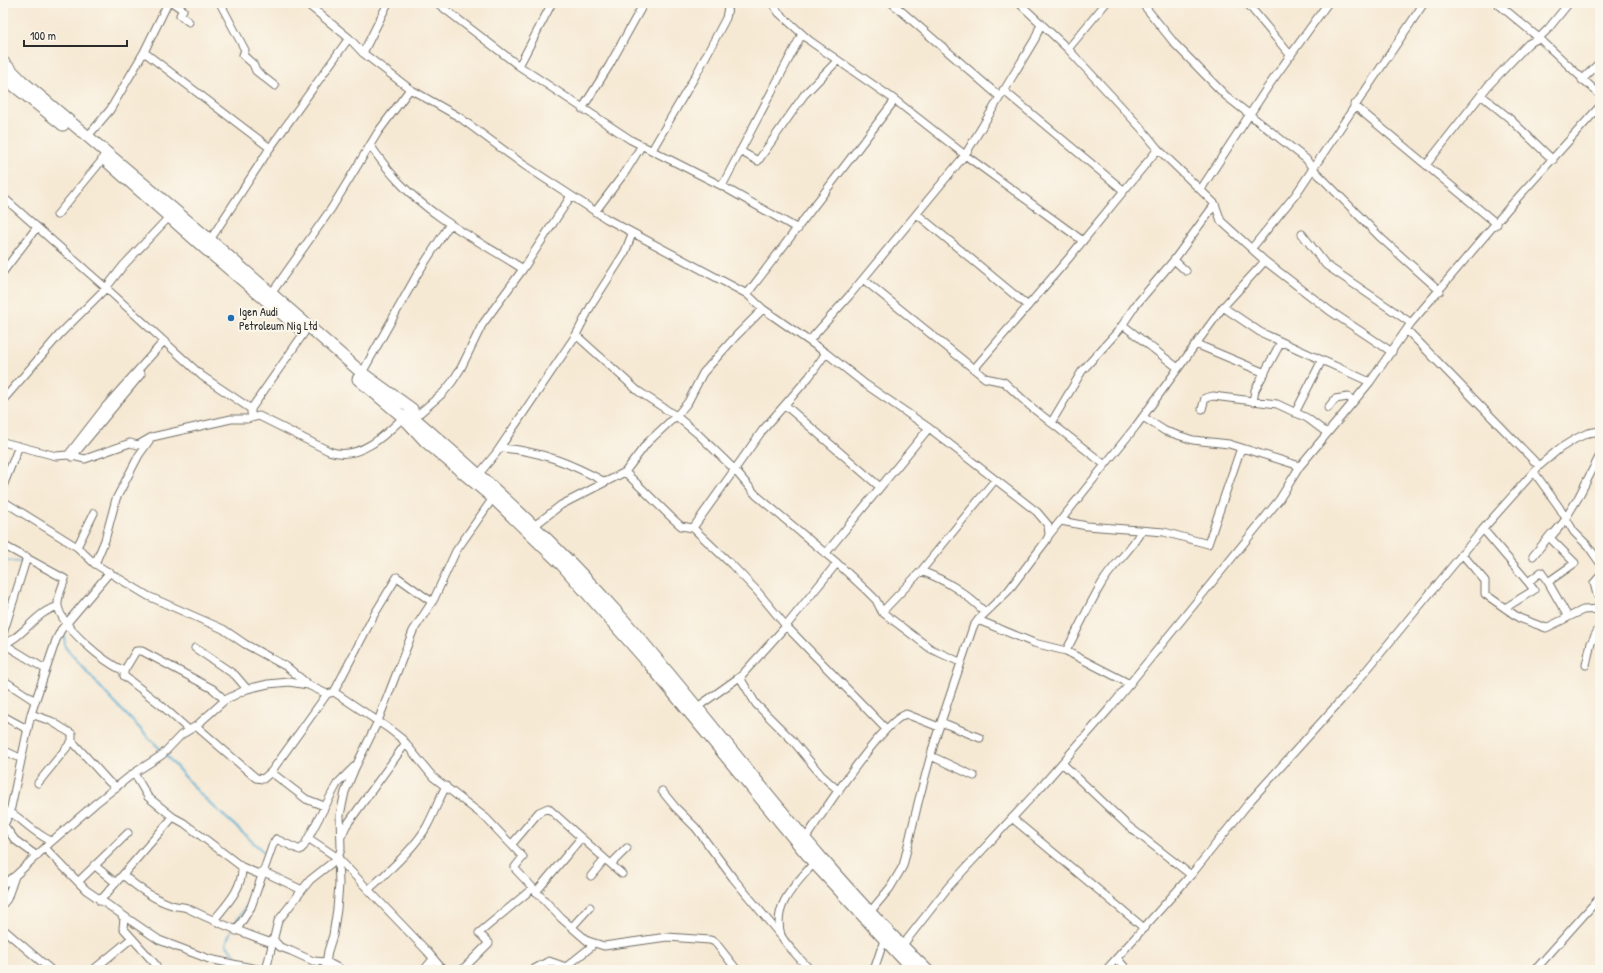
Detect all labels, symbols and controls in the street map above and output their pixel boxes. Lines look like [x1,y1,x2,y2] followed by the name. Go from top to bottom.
[24,22,127,48] scale bar
[30,27,56,44] text: 100 m
[239,303,318,334] place label: Igen Audi Petroleum Nig Ltd
[226,313,236,323] marker: Igen Audi Petroleum Nig Ltd

